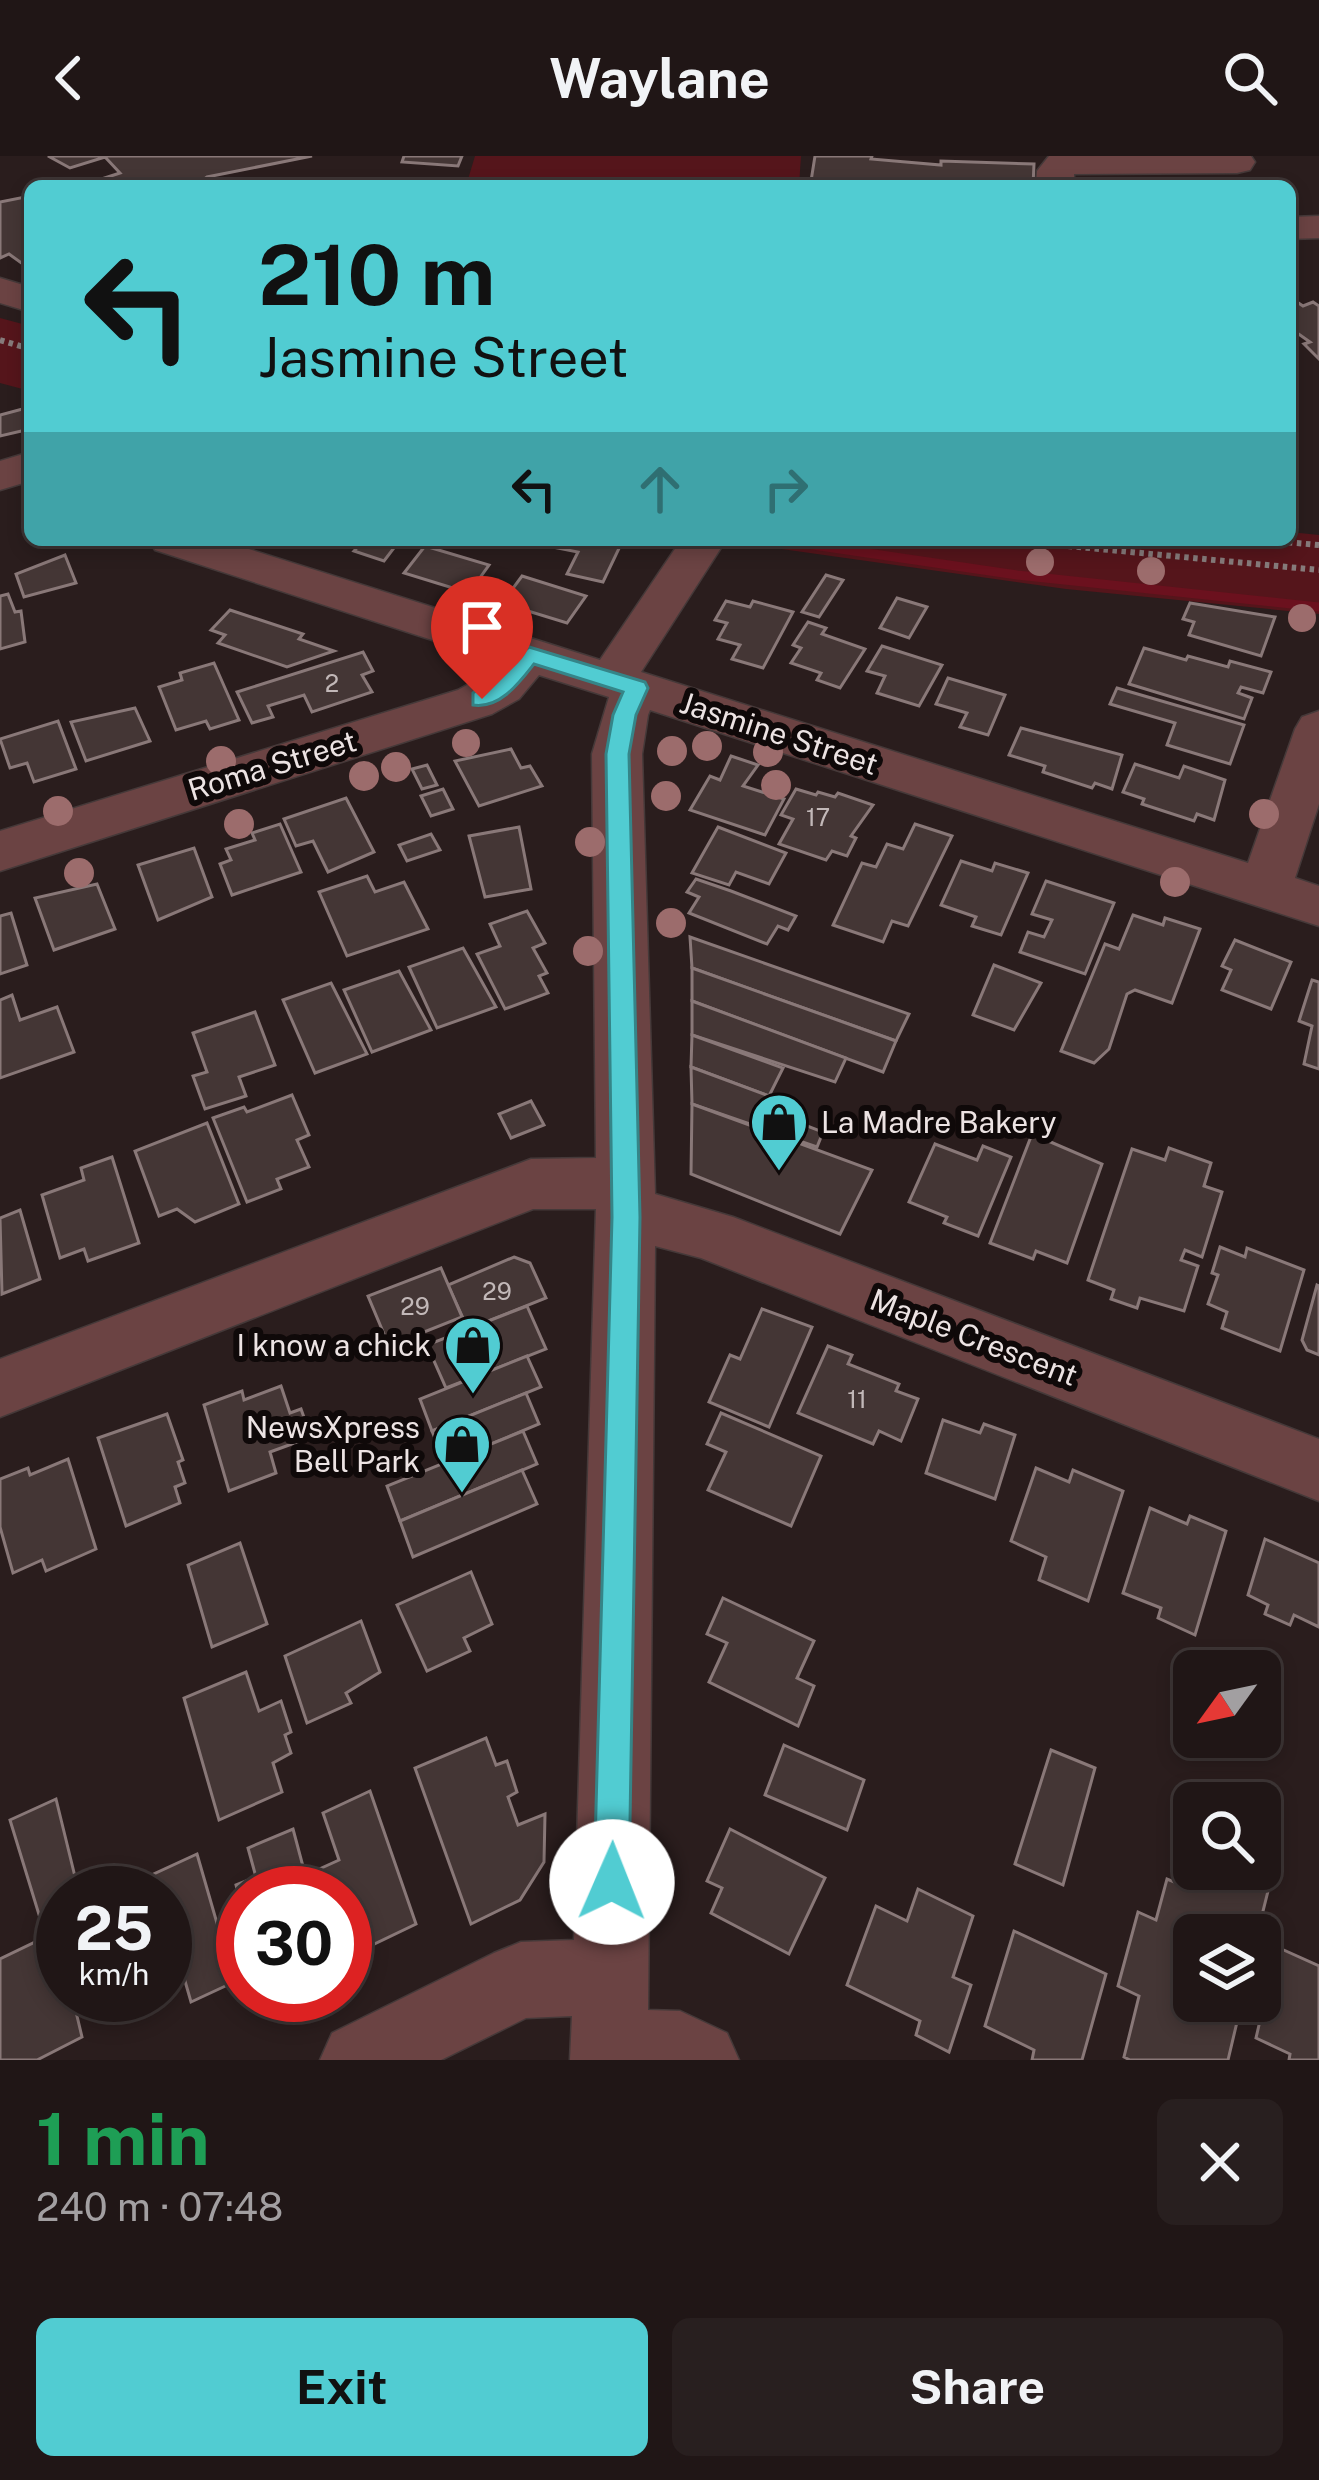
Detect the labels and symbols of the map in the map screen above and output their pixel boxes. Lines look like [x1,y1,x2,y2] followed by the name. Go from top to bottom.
[431,576,533,699] pin
[325,669,339,697] house number: 2
[676,684,882,782] street label: Jasmine Street
[183,722,361,808] street label: Roma Street
[806,803,830,831] house number: 17
[748,1091,810,1173] shop icon: La Madre Bakery
[821,1104,1056,1140] place label: La Madre Bakery
[482,1277,512,1305] house number: 29
[865,1281,1083,1393] street label: Maple Crescent
[400,1292,430,1320] house number: 29
[442,1314,504,1396] shop icon: I know a chick
[236,1327,431,1363] place label: I know a chick
[847,1385,867,1413] house number: 11
[246,1409,420,1479] place label: NewsXpress Bell Park
[431,1413,493,1495] shop icon: NewsXpress Bell Park
[1173,1650,1281,1758] north arrow
[549,1819,675,1945] position arrow
[216,1866,372,2022] speed limit sign: 30

